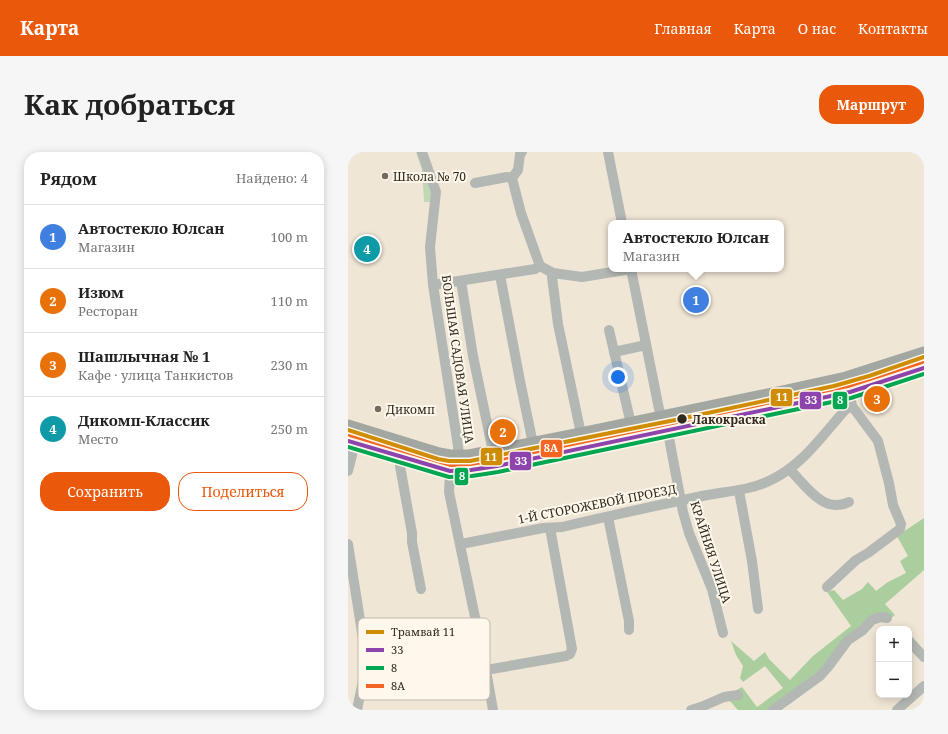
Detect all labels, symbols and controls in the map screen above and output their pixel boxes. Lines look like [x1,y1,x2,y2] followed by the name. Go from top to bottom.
[20,15,79,41] text: Карта
[654,19,712,38] text: Главная
[734,19,776,38] text: Карта
[798,19,836,38] text: О нас
[858,19,928,38] text: Контакты
[24,85,235,123] text: Как добраться
[819,85,924,124] button: Маршрут
[40,167,97,190] text: Рядом
[393,168,466,185] place label: Школа № 70
[236,169,308,187] text: Найдено: 4
[380,171,390,181] marker: Школа № 70
[78,218,224,238] text: Автостекло Юлсан
[608,220,784,272] popup
[623,227,769,247] text: Автостекло Юлсан
[49,228,57,246] text: 1
[271,228,308,246] text: 100 m
[354,234,380,264] pin: 4
[78,238,135,256] text: Магазин
[623,247,680,265] text: Магазин
[438,274,478,445] street label: БОЛЬШАЯ САДОВАЯ УЛИЦА
[78,282,124,302] text: Изюм
[683,285,709,315] pin: 1
[49,292,57,310] text: 2
[271,292,308,310] text: 110 m
[78,302,138,320] text: Ресторан
[78,346,210,366] text: Шашлычная № 1
[49,356,57,374] text: 3
[271,356,308,374] text: 230 m
[78,366,233,384] text: Кафе · улица Танкистов
[608,367,628,387] your location
[864,384,890,414] pin: 3
[770,388,793,407] line badge: 11
[776,389,788,404] text: 11
[799,391,822,410] line badge: 33
[832,391,848,410] line badge: 8
[805,392,817,407] text: 33
[837,392,843,407] text: 8
[386,401,435,418] place label: Дикомп
[373,404,383,414] marker: Дикомп
[78,410,210,430] text: Дикомп-Классик
[692,411,766,428] place label: Лакокраска
[675,412,689,426] marker: Лакокраска
[490,417,516,447] pin: 2
[49,420,57,438] text: 4
[271,420,308,438] text: 250 m
[78,430,118,448] text: Место
[540,439,563,458] line badge: 8А
[544,440,559,455] text: 8А
[480,447,503,466] line badge: 11
[485,449,497,464] text: 11
[509,451,532,471] line badge: 33
[515,453,527,468] text: 33
[454,467,469,486] line badge: 8
[459,468,465,483] text: 8
[40,472,170,511] button: Сохранить
[178,472,308,511] button: Поделиться
[516,480,678,528] street label: 1-Й СТОРОЖЕВОЙ ПРОЕЗД
[686,499,736,606] street label: КРАЙНЯЯ УЛИЦА
[358,618,490,700] legend
[391,624,455,639] text: Трамвай 11
[876,626,912,698] map controls
[876,626,912,662] button: +
[391,642,403,657] text: 33
[391,660,397,675] text: 8
[876,662,912,698] button: −
[391,678,405,693] text: 8А

